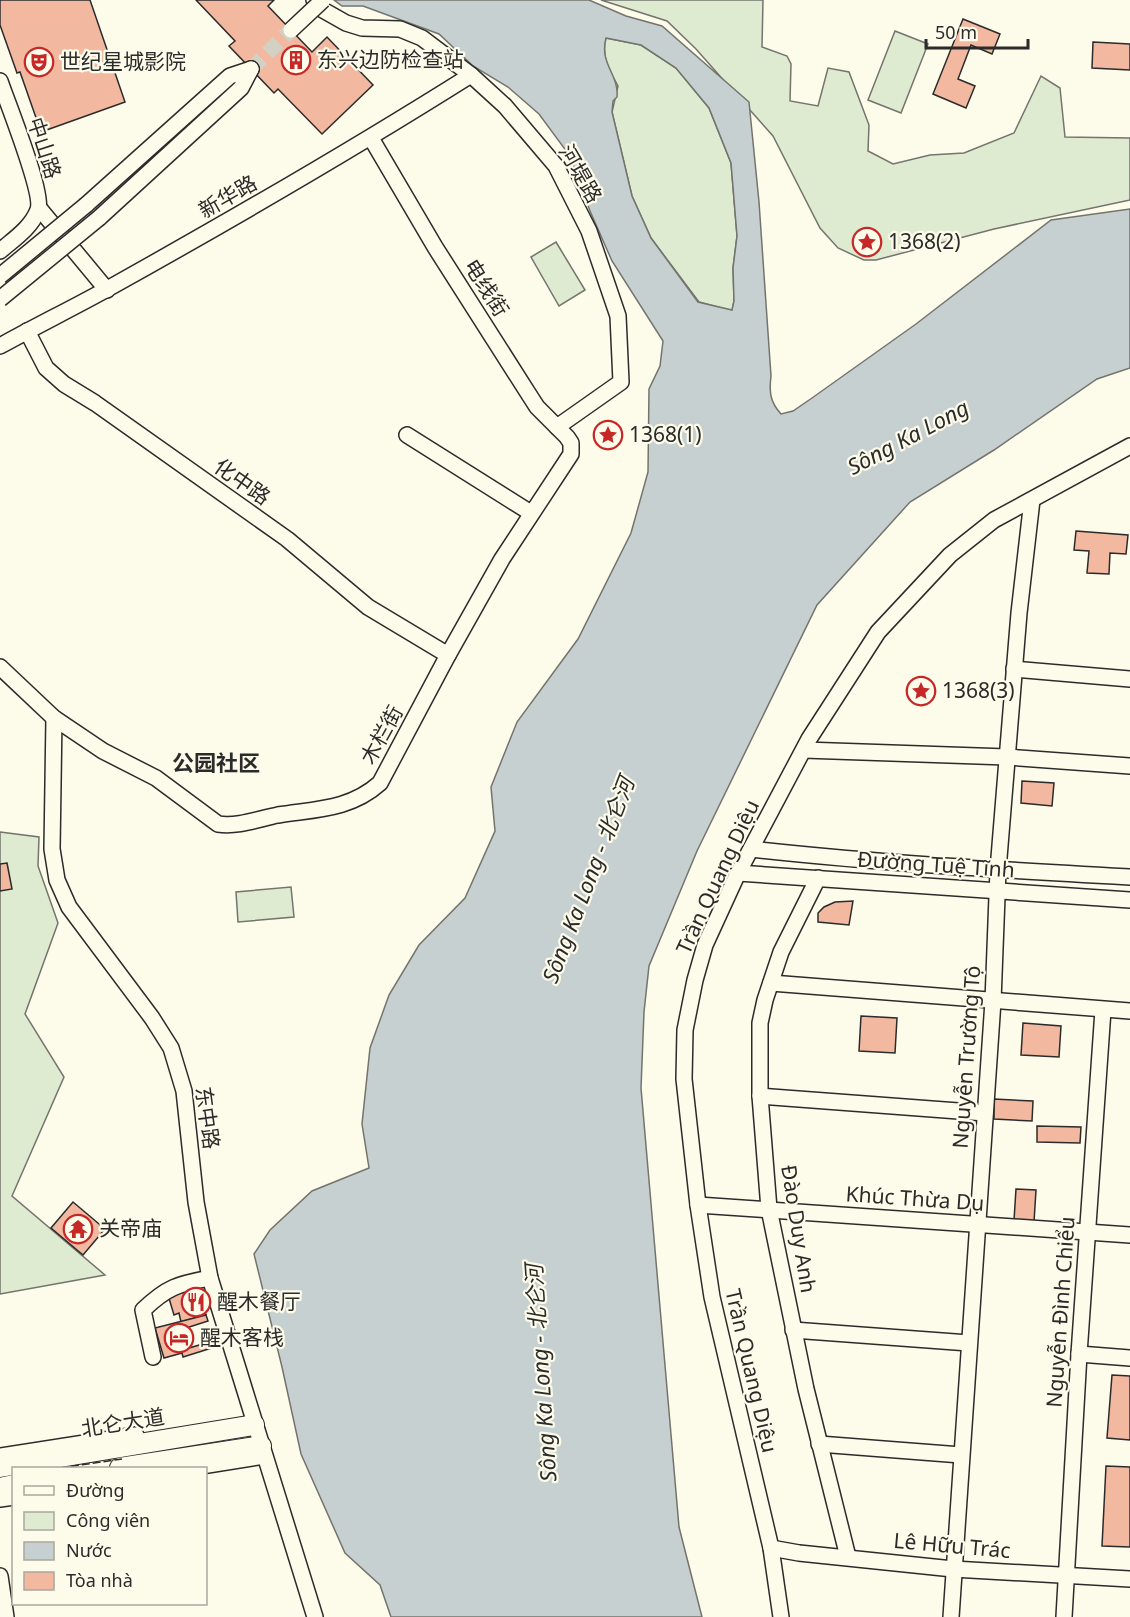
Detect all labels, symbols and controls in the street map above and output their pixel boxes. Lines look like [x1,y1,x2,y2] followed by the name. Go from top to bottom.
[926,12,1028,50] scale bar
[935,20,977,44] text: 50 m
[280,44,312,76] building icon: 东兴边防检查站
[317,45,464,73] place label: 东兴边防检查站
[23,46,55,78] theatre icon: 世纪星城影院
[60,47,186,75] place label: 世纪星城影院
[22,113,68,182] street label: 中山路
[553,139,609,208] street label: 河堤路
[193,168,262,224] street label: 新华路
[851,226,883,258] place icon: 1368(2)
[888,227,961,255] place label: 1368(2)
[458,253,515,322] street label: 电线街
[841,391,974,481] water label: Sông Ka Long
[592,419,624,451] place icon: 1368(1)
[629,420,702,448] place label: 1368(1)
[209,452,276,511] street label: 化中路
[905,675,937,707] place icon: 1368(3)
[942,676,1015,704] place label: 1368(3)
[354,700,409,769] street label: 木栏街
[172,747,260,777] district label: 公园社区
[534,769,642,987] water label: Sông Ka Long - 北仑河
[669,795,765,958] street label: Trần Quang Diệu
[856,845,1016,883] street label: Đường Tuệ Tĩnh
[946,964,986,1149] street label: Nguyễn Trường Tộ
[190,1085,226,1151] street label: 东中路
[775,1163,823,1295] street label: Đào Duy Anh
[845,1179,985,1217] street label: Khúc Thừa Dụ
[62,1213,94,1245] temple icon: 关帝庙
[99,1214,162,1242] place label: 关帝庙
[1039,1215,1081,1408] street label: Nguyễn Đình Chiểu
[517,1259,563,1483] water label: Sông Ka Long - 北仑河
[180,1286,212,1318] restaurant icon: 醒木餐厅
[720,1286,784,1455] street label: Trần Quang Diệu
[217,1287,301,1315] place label: 醒木餐厅
[163,1322,195,1354] hotel icon: 醒木客栈
[200,1323,284,1351] place label: 醒木客栈
[79,1402,167,1442] street label: 北仑大道
[12,1467,207,1605] legend
[66,1478,125,1502] text: Đường
[66,1508,150,1532] text: Công viên
[892,1526,1012,1564] street label: Lê Hữu Trác
[66,1538,112,1562] text: Nước
[66,1568,133,1592] text: Tòa nhà

